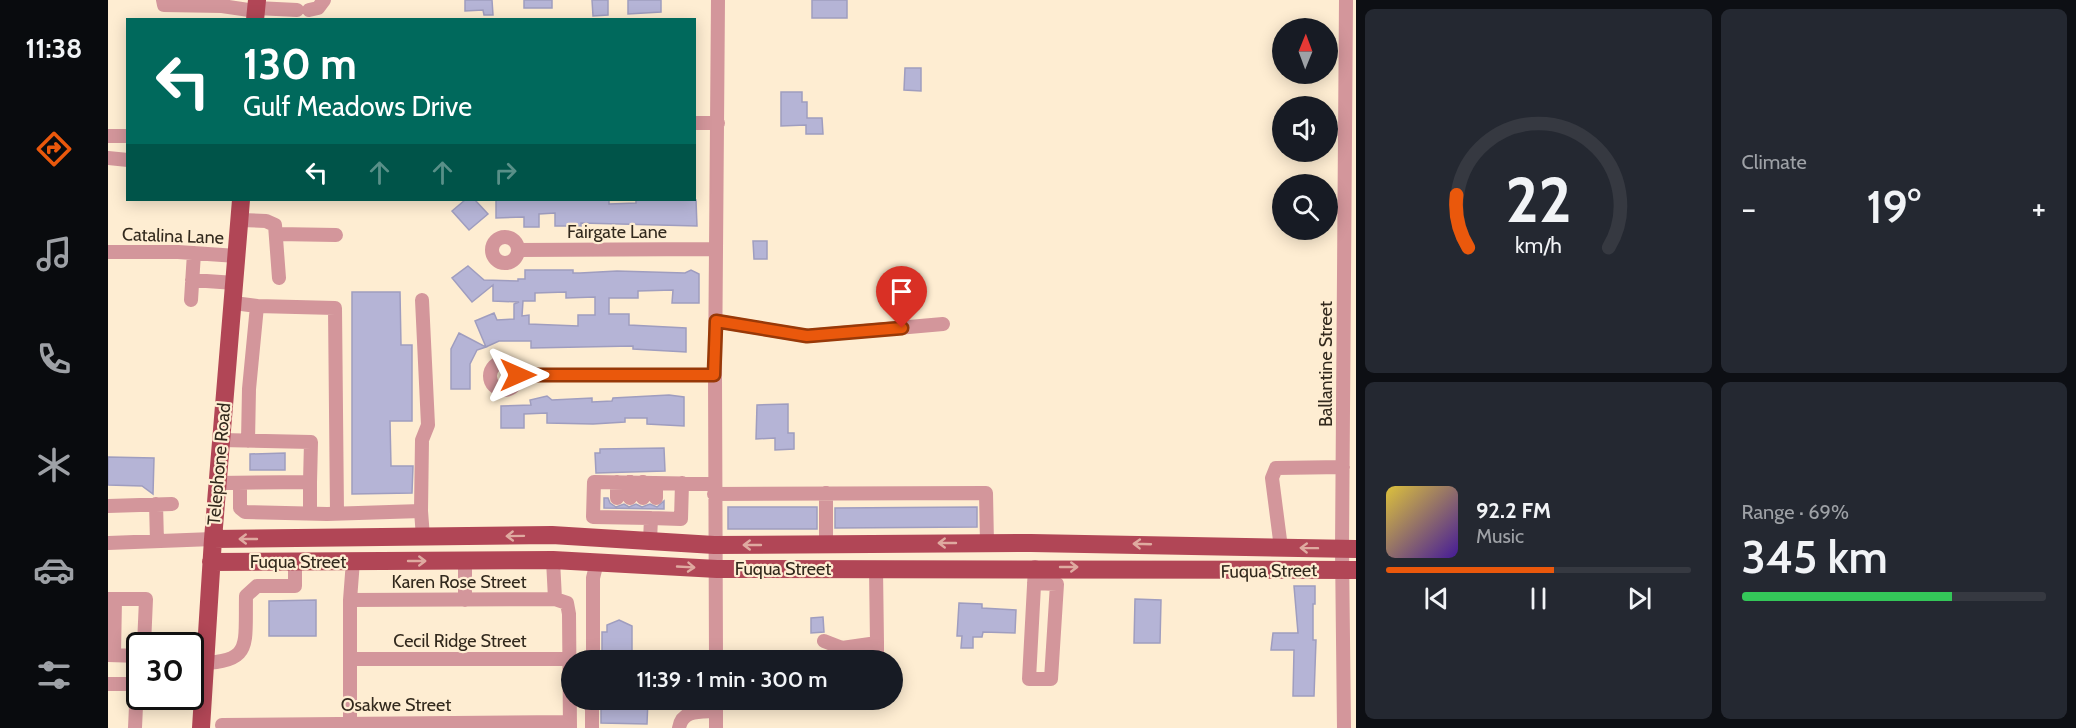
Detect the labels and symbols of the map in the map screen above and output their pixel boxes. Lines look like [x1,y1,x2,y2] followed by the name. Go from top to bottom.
[1272,18,1338,84] north arrow
[567,221,667,243] street label: Fairgate Lane
[122,223,224,249] street label: Catalina Lane
[876,266,927,328] pin
[1315,301,1337,427] street label: Ballantine Street
[486,343,550,407] position arrow
[203,402,235,526] street label: Telephone Road
[506,530,526,542] one-way arrow
[239,533,259,545] one-way arrow
[938,537,958,549] one-way arrow
[743,539,763,550] one-way arrow
[1133,539,1153,550] one-way arrow
[1300,542,1320,554] one-way arrow
[250,551,346,573] street label: Fuqua Street
[406,555,426,567] one-way arrow
[735,558,831,580] street label: Fuqua Street
[1221,559,1317,583] street label: Fuqua Street
[675,561,695,572] one-way arrow
[1059,561,1079,573] one-way arrow
[391,571,527,593] street label: Karen Rose Street
[393,630,527,652] street label: Cecil Ridge Street
[126,632,204,710] speed limit sign: 30
[341,694,451,716] street label: Osakwe Street

